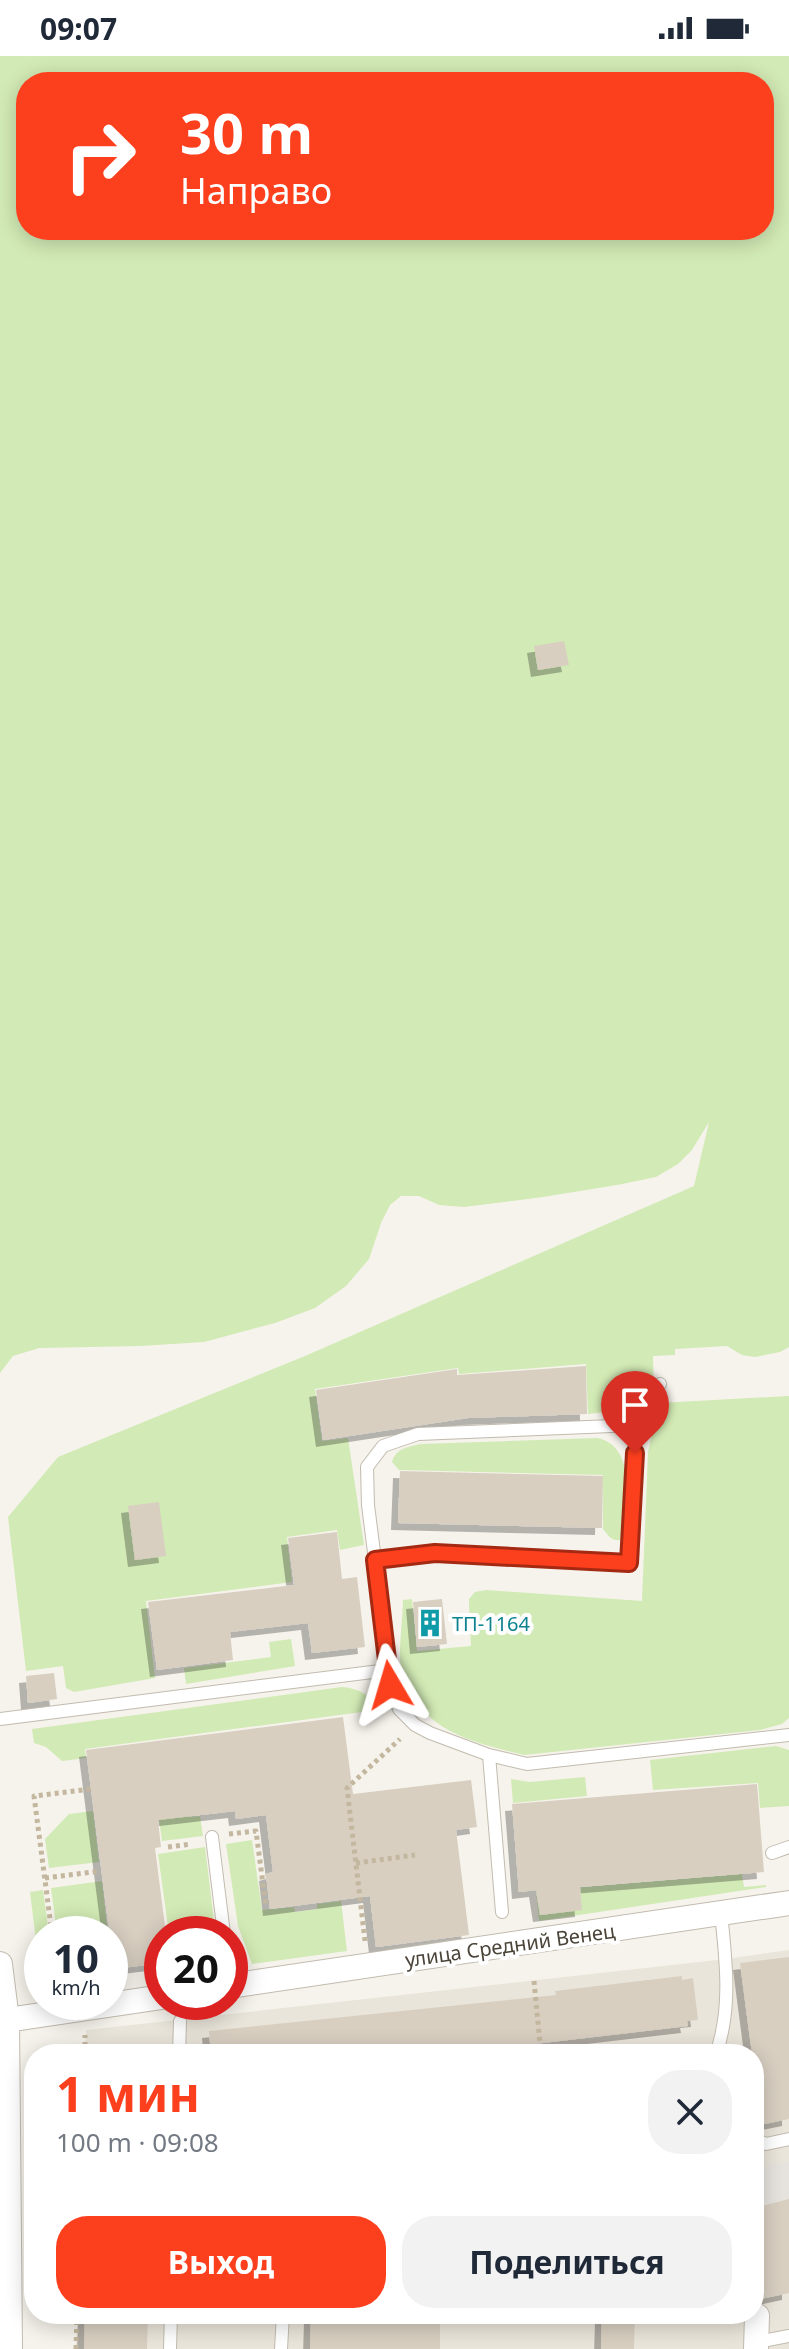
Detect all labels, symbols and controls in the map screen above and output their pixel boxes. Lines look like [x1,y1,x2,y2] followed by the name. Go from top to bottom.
[40,8,117,49] text: 09:07
[180,94,313,170] text: 30 m
[48,104,152,208] icon: right
[180,166,332,215] text: Направо
[601,1371,669,1453] pin
[613,1383,657,1427] icon: arrive
[415,1608,445,1638] building icon: ТП-1164
[452,1610,531,1637] place label: ТП-1164
[348,1643,432,1727] position arrow
[144,1916,248,2020] speed limit sign: 20
[403,1917,617,1973] street label: улица Средний Венец
[53,1930,99,1985] text: 10
[51,1974,101,2001] text: km/h
[56,2061,200,2126] text: 1 мин
[648,2070,732,2154] button: close
[56,2124,219,2160] text: 100 m · 09:08
[56,2216,386,2308] button: Выход
[402,2216,732,2308] button: Поделиться

